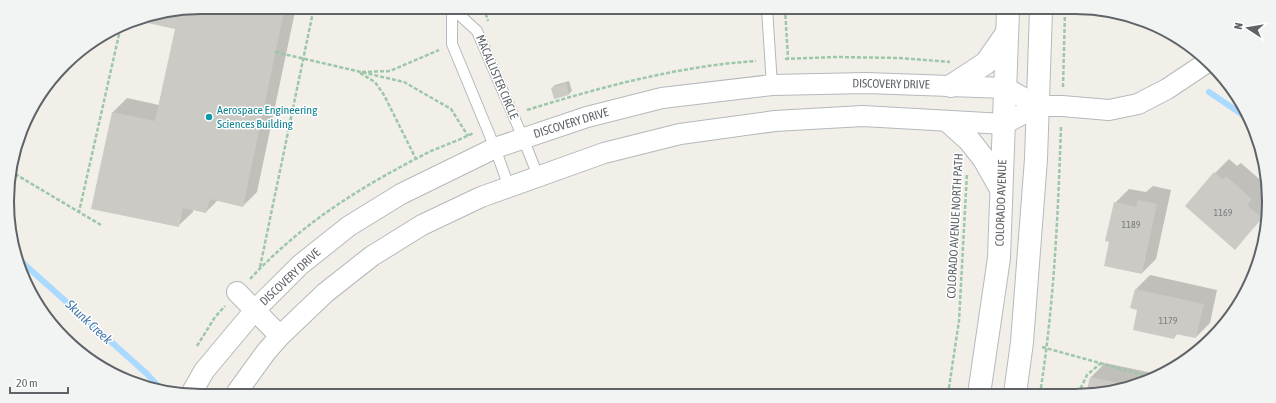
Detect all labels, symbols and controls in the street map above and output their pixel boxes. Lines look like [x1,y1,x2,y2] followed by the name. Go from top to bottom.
[1228,8,1268,48] north arrow
[1232,21,1245,30] text: N
[473,33,521,121] street label: MACALLISTER CIRCLE
[852,76,930,92] street label: DISCOVERY DRIVE
[217,103,318,131] place label: Aerospace Engineering Sciences Building
[532,105,610,141] street label: DISCOVERY DRIVE
[204,112,214,122] marker: Aerospace Engineering Sciences Building
[944,153,966,299] street label: COLORADO AVENUE NORTH PATH
[992,159,1010,247] street label: COLORADO AVENUE
[1214,207,1233,218] house number: 1169
[1122,219,1141,230] house number: 1189
[257,245,323,309] street label: DISCOVERY DRIVE
[62,296,115,347] water label: Skunk Creek
[1159,315,1178,326] house number: 1179
[10,369,68,395] scale bar
[16,376,38,390] text: 20 m

